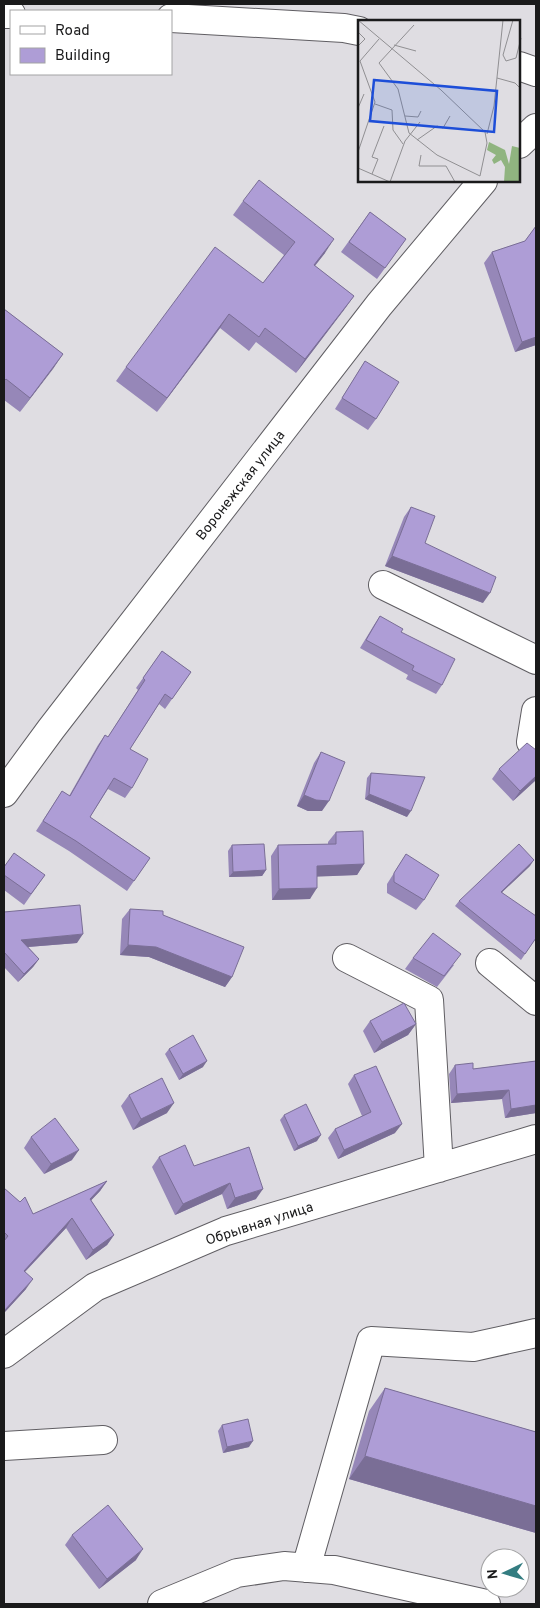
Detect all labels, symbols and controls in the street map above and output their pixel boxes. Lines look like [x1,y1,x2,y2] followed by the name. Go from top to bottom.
[10,10,172,75] legend
[358,20,520,182] inset map
[55,22,90,41] text: Road
[55,47,110,66] text: Building
[193,428,289,544] street label: Воронежская улица
[203,1199,315,1250] street label: Обрывная улица
[480,1548,530,1598] north arrow
[485,1568,502,1580] text: N

